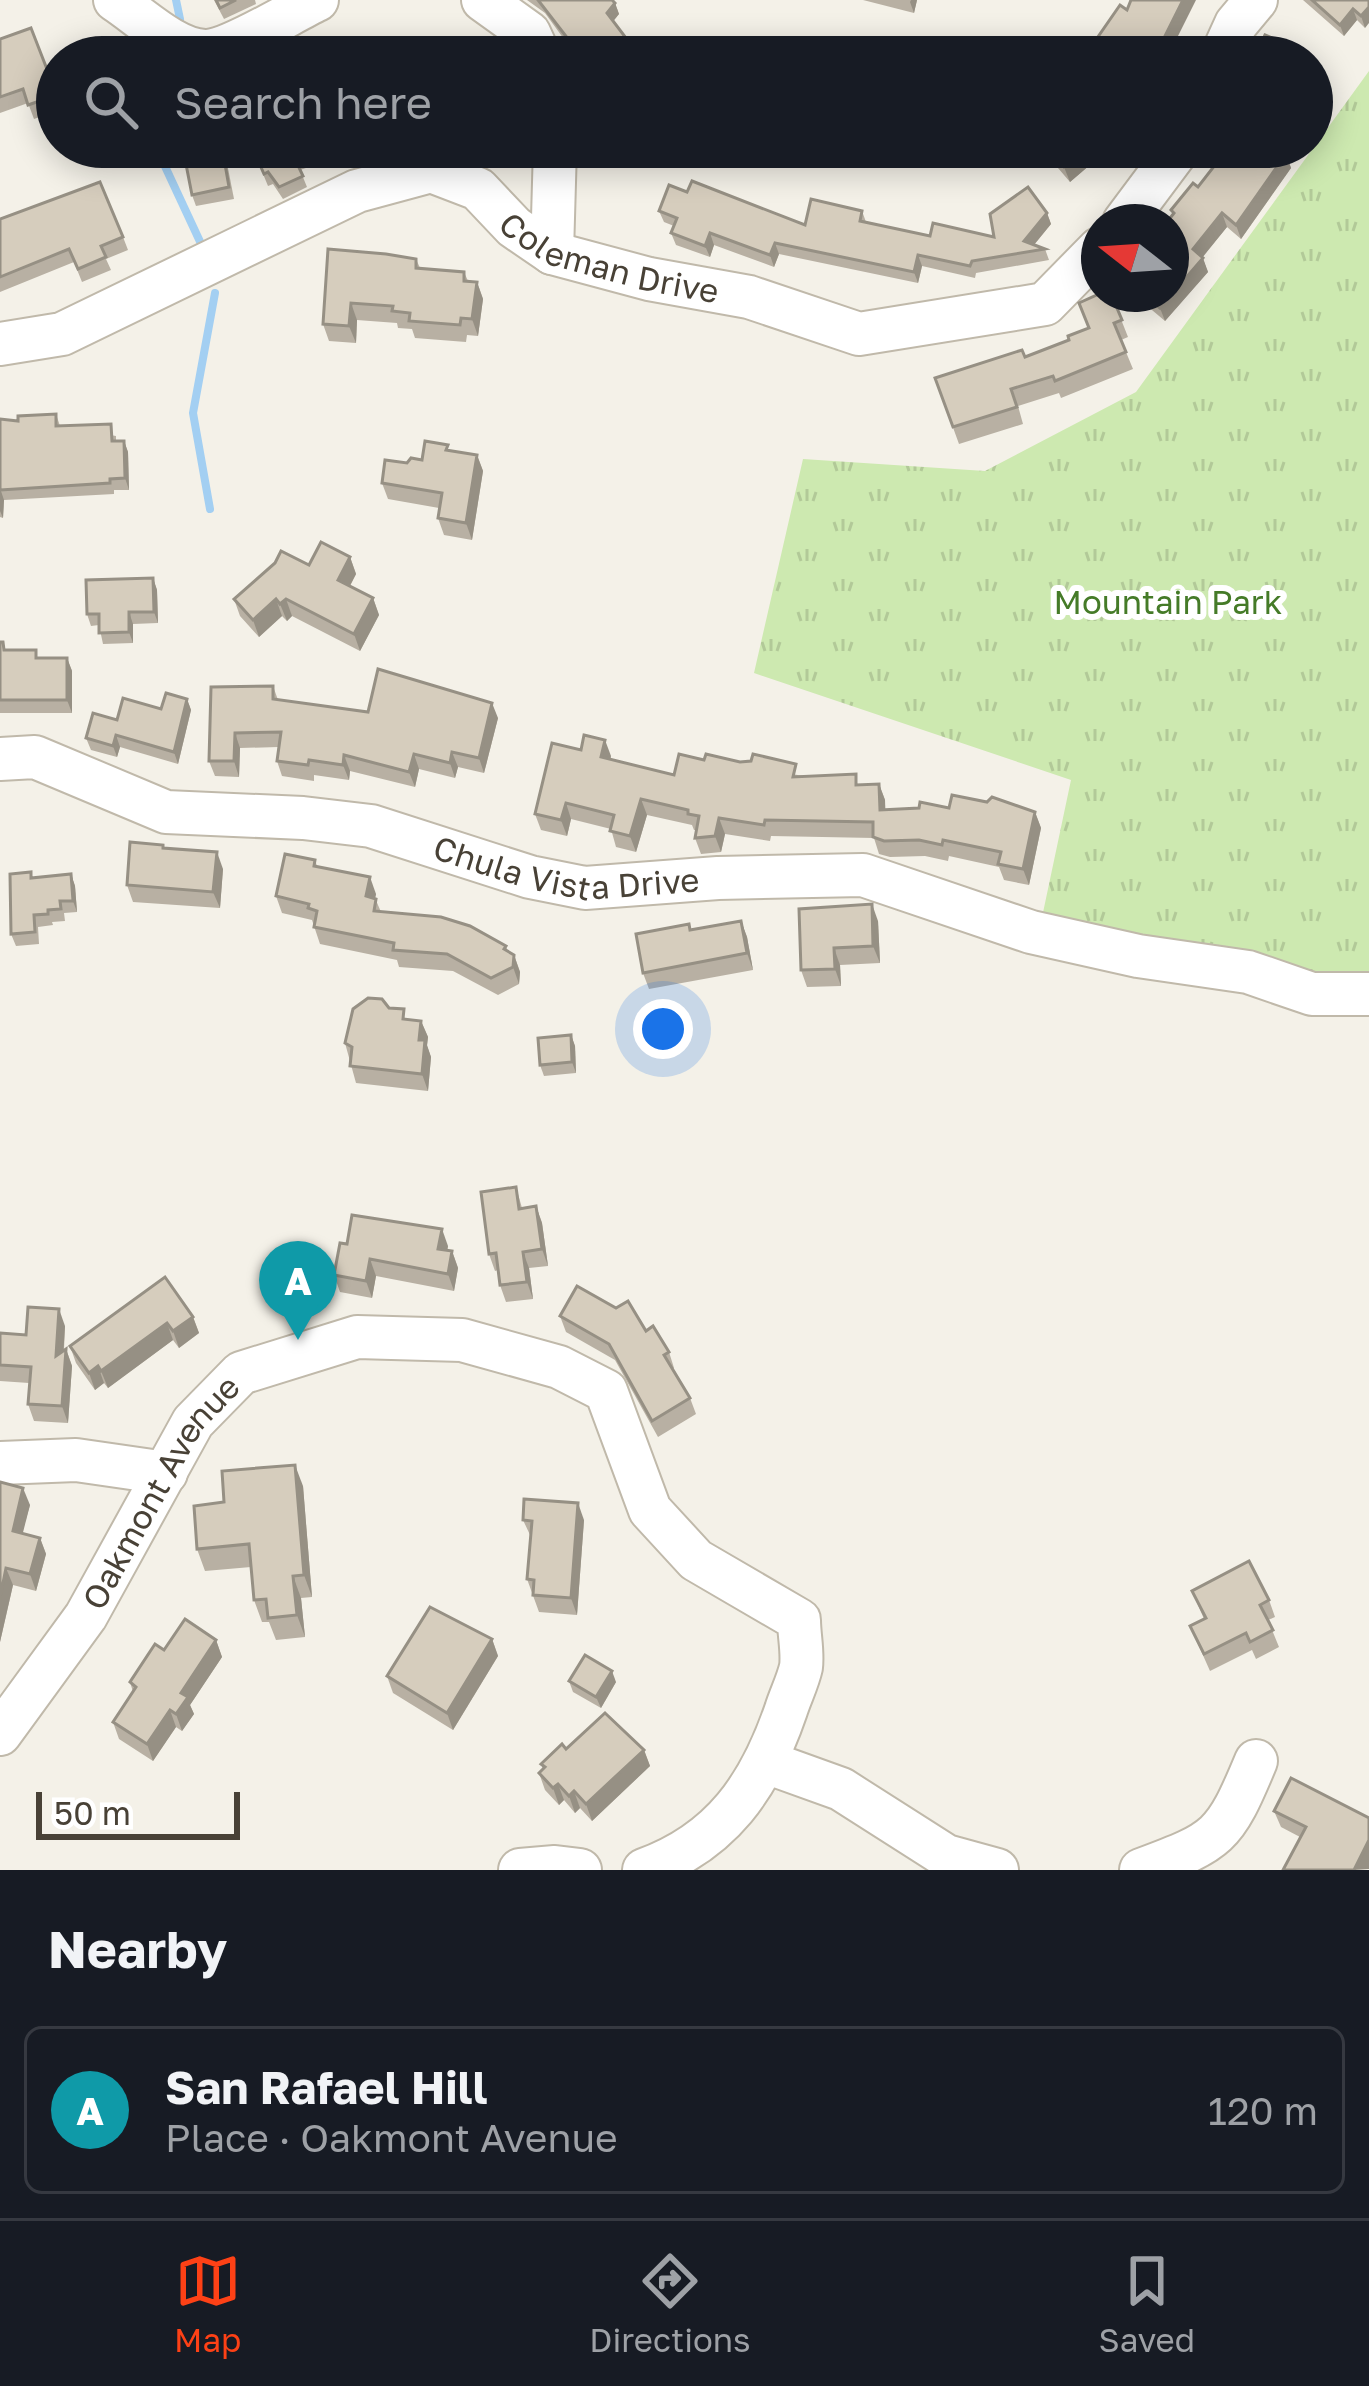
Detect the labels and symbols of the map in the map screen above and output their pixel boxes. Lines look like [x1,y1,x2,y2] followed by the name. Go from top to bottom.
[491,204,722,310] street label: Coleman Drive
[1081,204,1189,312] north arrow
[1054,582,1282,621] park label: Mountain Park
[429,827,701,908] street label: Chula Vista Drive
[633,999,693,1059] your location
[259,1241,337,1340] pin: A
[74,1367,247,1616] street label: Oakmont Avenue
[36,1786,240,1839] scale bar

